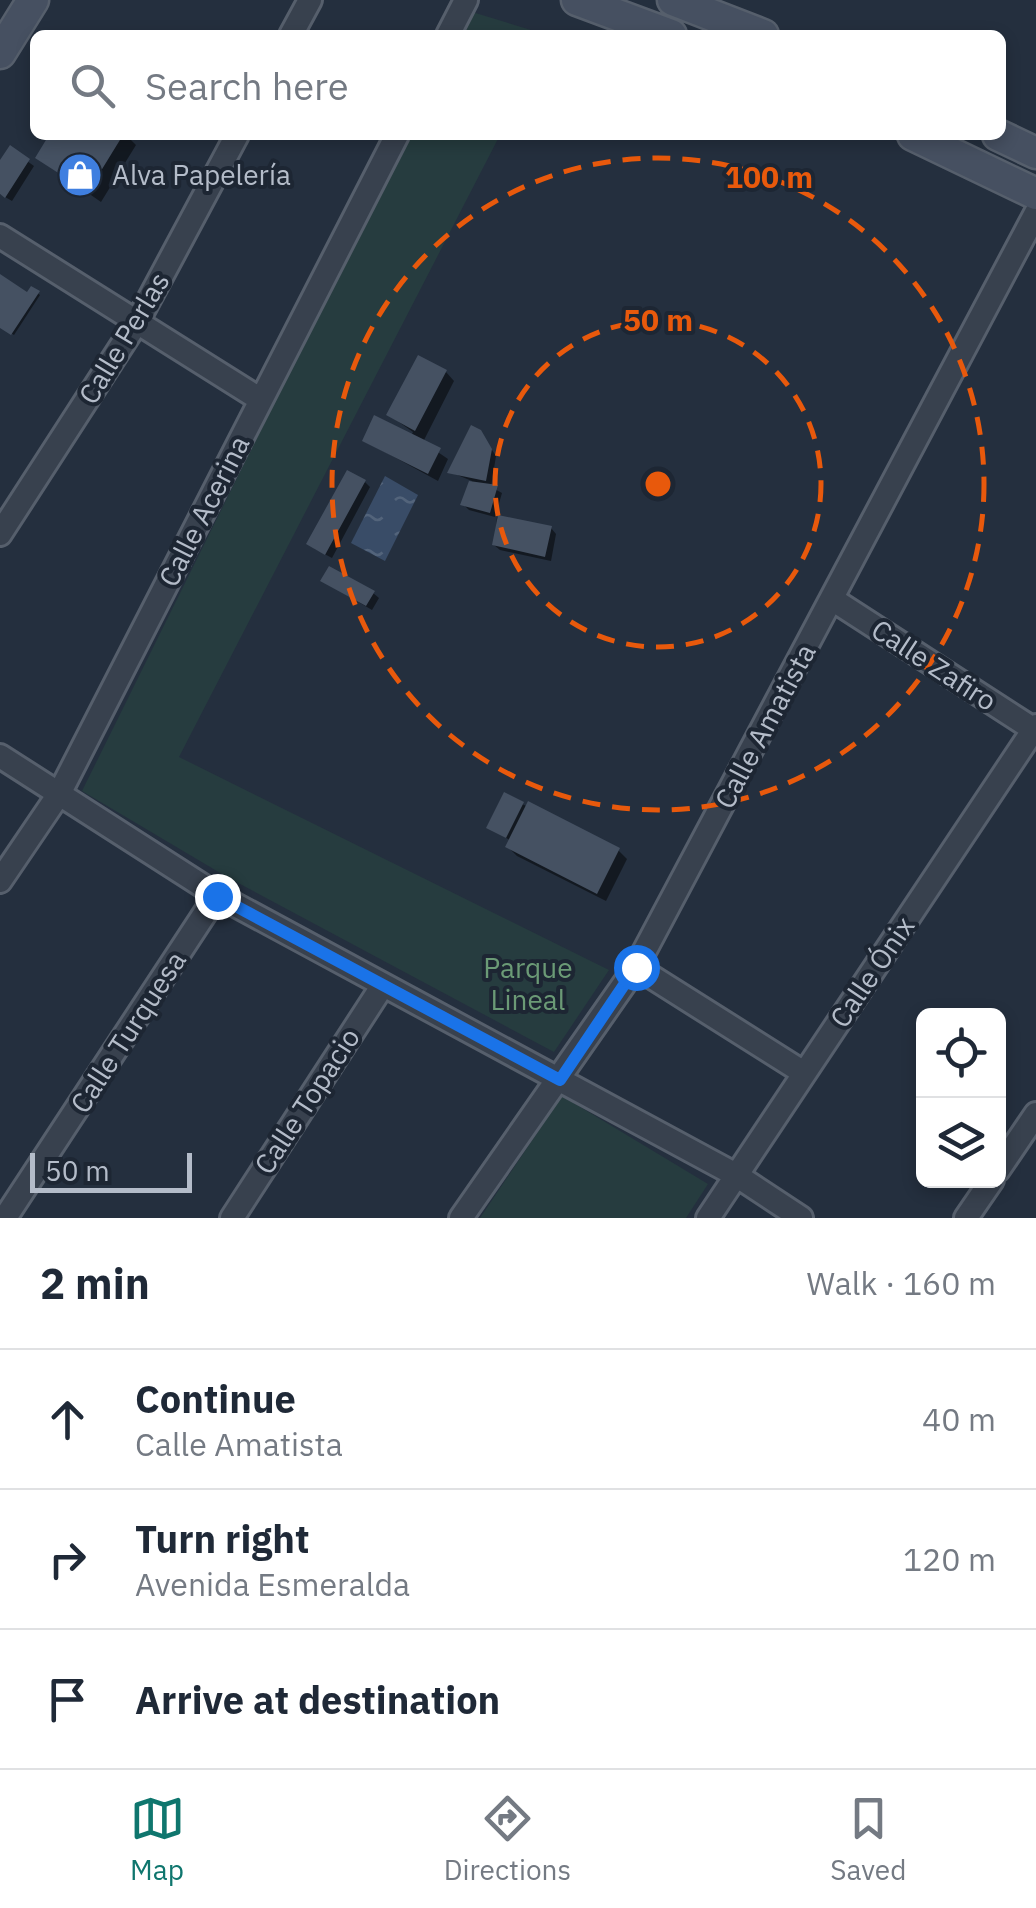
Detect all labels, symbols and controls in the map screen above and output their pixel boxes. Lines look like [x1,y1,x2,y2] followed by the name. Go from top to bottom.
[30,30,1006,140] search box
[65,58,120,113] icon: search
[145,61,349,110] text: Search here
[57,152,103,198] shop icon: Alva Papelería
[112,156,291,193] place label: Alva Papelería
[725,157,813,196] text: 100 m
[70,265,177,411] street label: Calle Perlas
[623,300,693,339] text: 50 m
[150,429,257,593] street label: Calle Acerina
[640,466,676,502] centre of rings
[865,610,1004,719] street label: Calle Zafiro
[706,637,824,815] street label: Calle Amatista
[195,874,241,920] route end
[821,909,922,1034] street label: Calle Ónix
[61,944,194,1120] street label: Calle Turquesa
[614,945,660,991] route start
[483,949,573,1018] park label: Parque Lineal
[916,1008,1006,1188] map controls
[916,1008,1006,1098] button: locate
[246,1021,368,1181] street label: Calle Topacio
[916,1098,1006,1188] button: layers
[30,1148,192,1192] scale bar
[45,1152,110,1189] text: 50 m
[40,1256,150,1311] text: 2 min
[807,1262,996,1304] text: Walk · 160 m
[135,1374,296,1423] text: Continue
[40,1392,95,1447] icon: ahead
[922,1398,996,1440] text: 40 m
[135,1423,343,1465] text: Calle Amatista
[135,1514,310,1563] text: Turn right
[40,1532,95,1587] icon: right
[903,1538,996,1580] text: 120 m
[135,1563,410,1605] text: Avenida Esmeralda
[40,1672,95,1727] icon: arrive
[135,1675,500,1724] text: Arrive at destination
[130,1791,185,1888] tab: Map
[444,1791,571,1888] tab: Directions
[830,1791,906,1888] tab: Saved

